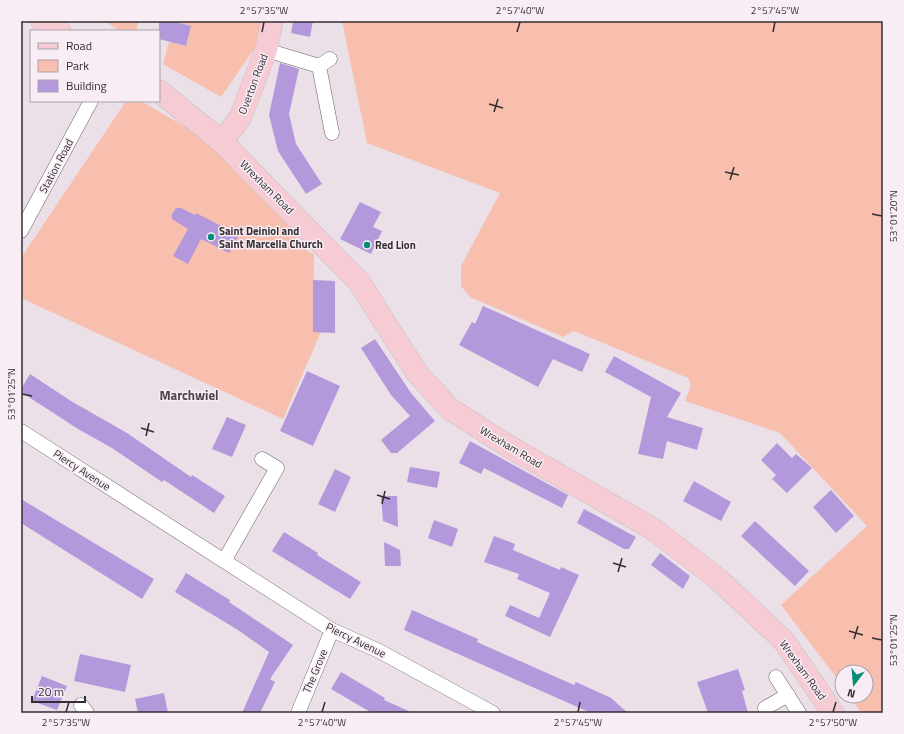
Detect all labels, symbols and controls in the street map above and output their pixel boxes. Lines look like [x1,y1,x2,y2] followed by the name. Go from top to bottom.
[240,3,288,18] text: 2°57'35"W
[496,3,544,18] text: 2°57'40"W
[751,3,799,18] text: 2°57'45"W
[30,30,160,102] legend
[66,36,92,55] text: Road
[234,51,272,117] street label: Overton Road
[66,56,89,75] text: Park
[66,76,107,95] text: Building
[35,136,77,196] street label: Station Road
[236,156,298,218] street label: Wrexham Road
[886,190,901,242] text: 53°01'20"N
[219,223,323,252] place label: Saint Deiniol and Saint Marcella Church
[206,232,216,242] marker: Saint Deiniol and Saint Marcella Church
[375,237,416,253] place label: Red Lion
[362,240,372,250] marker: Red Lion
[4,368,19,420] text: 53°01'25"N
[159,385,219,405] district label: Marchwiel
[477,422,546,472] street label: Wrexham Road
[50,446,114,495] street label: Piercy Avenue
[886,614,901,666] text: 53°01'25"N
[323,619,389,662] street label: Piercy Avenue
[776,637,830,703] street label: Wrexham Road
[299,646,332,696] street label: The Grove
[834,664,874,704] north arrow
[32,678,85,704] scale bar
[38,682,64,701] text: 20 m
[845,685,857,702] text: N
[42,715,90,730] text: 2°57'35"W
[298,715,346,730] text: 2°57'40"W
[554,715,602,730] text: 2°57'45"W
[809,715,857,730] text: 2°57'50"W

